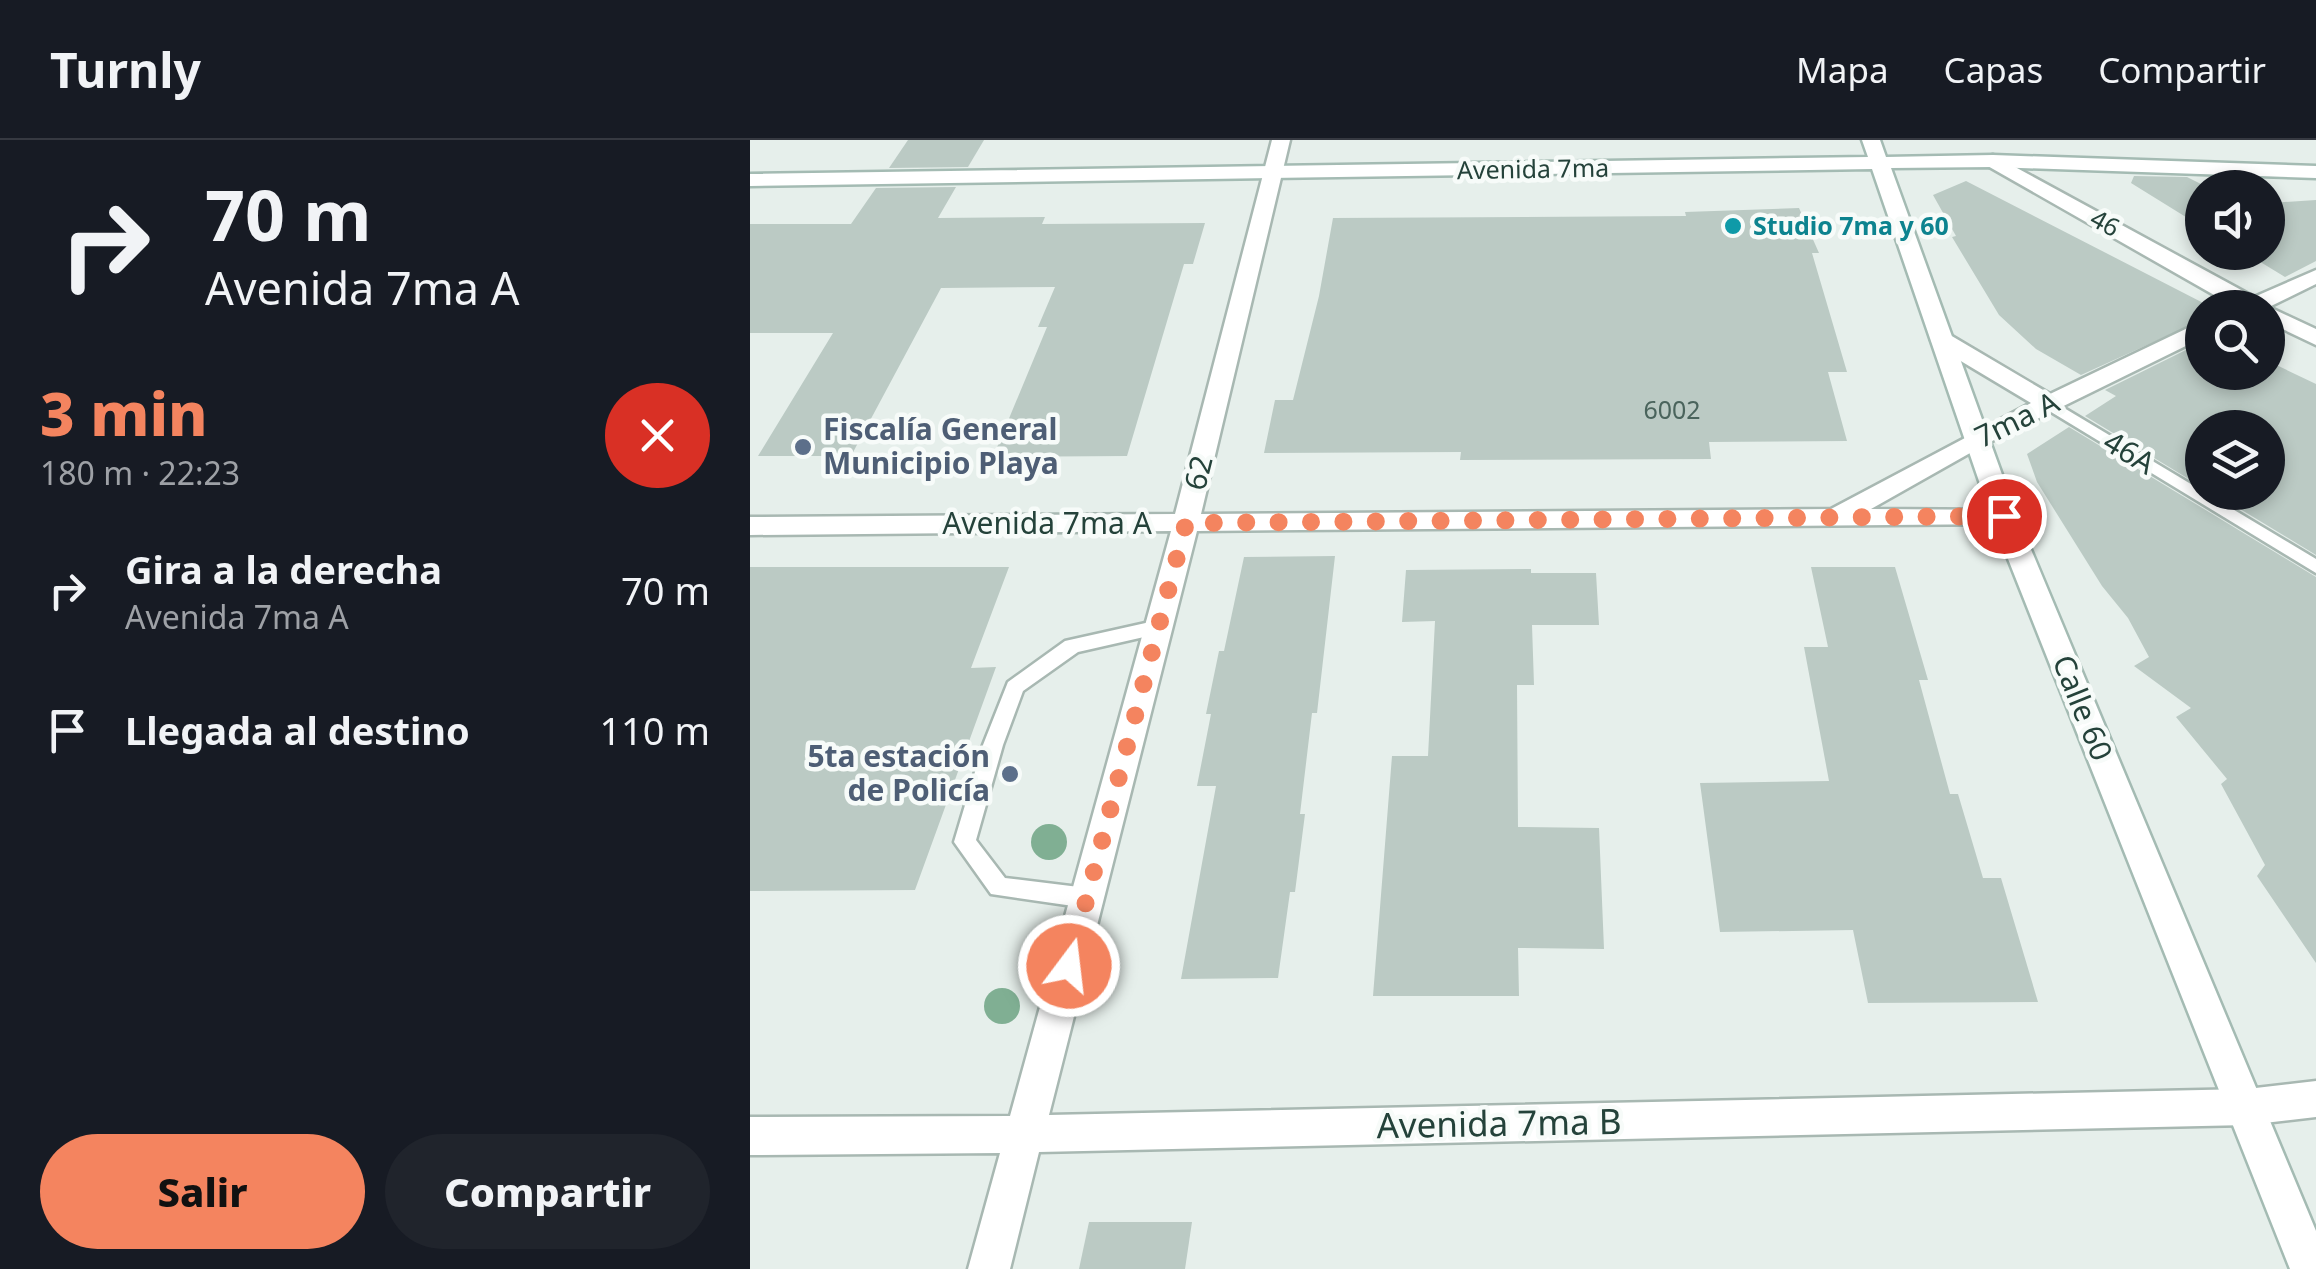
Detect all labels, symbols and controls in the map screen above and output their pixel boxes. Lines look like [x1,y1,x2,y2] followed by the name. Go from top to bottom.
[50,37,201,102] text: Turnly
[1796,46,1889,93] text: Mapa
[1944,46,2043,93] text: Capas
[2098,46,2266,93] text: Compartir
[1457,150,1609,186] street label: Avenida 7ma
[205,166,372,262] text: 70 m
[2185,170,2285,510] map controls
[2185,170,2285,270] button: sound
[40,180,170,310] icon: right
[2085,200,2126,244] street label: 46
[1753,208,1949,242] place label: Studio 7ma y 60
[1722,215,1744,237] marker: Studio 7ma y 60
[205,257,520,318] text: Avenida 7ma A
[2185,290,2285,390] button: search
[40,372,208,454] text: 3 min
[1967,380,2066,457] street label: 7ma A
[605,383,710,488] button: close
[1643,392,1701,426] house number: 6002
[823,408,1059,483] place label: Fiscalía General Municipio Playa
[2185,410,2285,510] button: layers
[2096,420,2164,483] street label: 46A
[792,436,814,458] marker: Fiscalía General Municipio Playa
[40,451,240,494] text: 180 m · 22:23
[1174,451,1222,494] street label: 62
[1962,474,2047,559] pin
[1977,489,2032,544] icon: arrive
[942,502,1153,543] street label: Avenida 7ma A
[125,543,442,595] text: Gira a la derecha
[40,563,95,618] icon: right
[621,564,710,616] text: 70 m
[125,595,349,638] text: Avenida 7ma A
[2044,649,2123,766] street label: Calle 60
[40,703,95,758] icon: arrive
[125,704,470,756] text: Llegada al destino
[599,704,710,756] text: 110 m
[807,735,990,810] place label: 5ta estación de Policía
[999,763,1021,785] marker: 5ta estación de Policía
[1017,914,1121,1018] position arrow
[1376,1097,1622,1148] street label: Avenida 7ma B
[40,1134,365,1249] button: Salir
[385,1134,710,1249] button: Compartir

